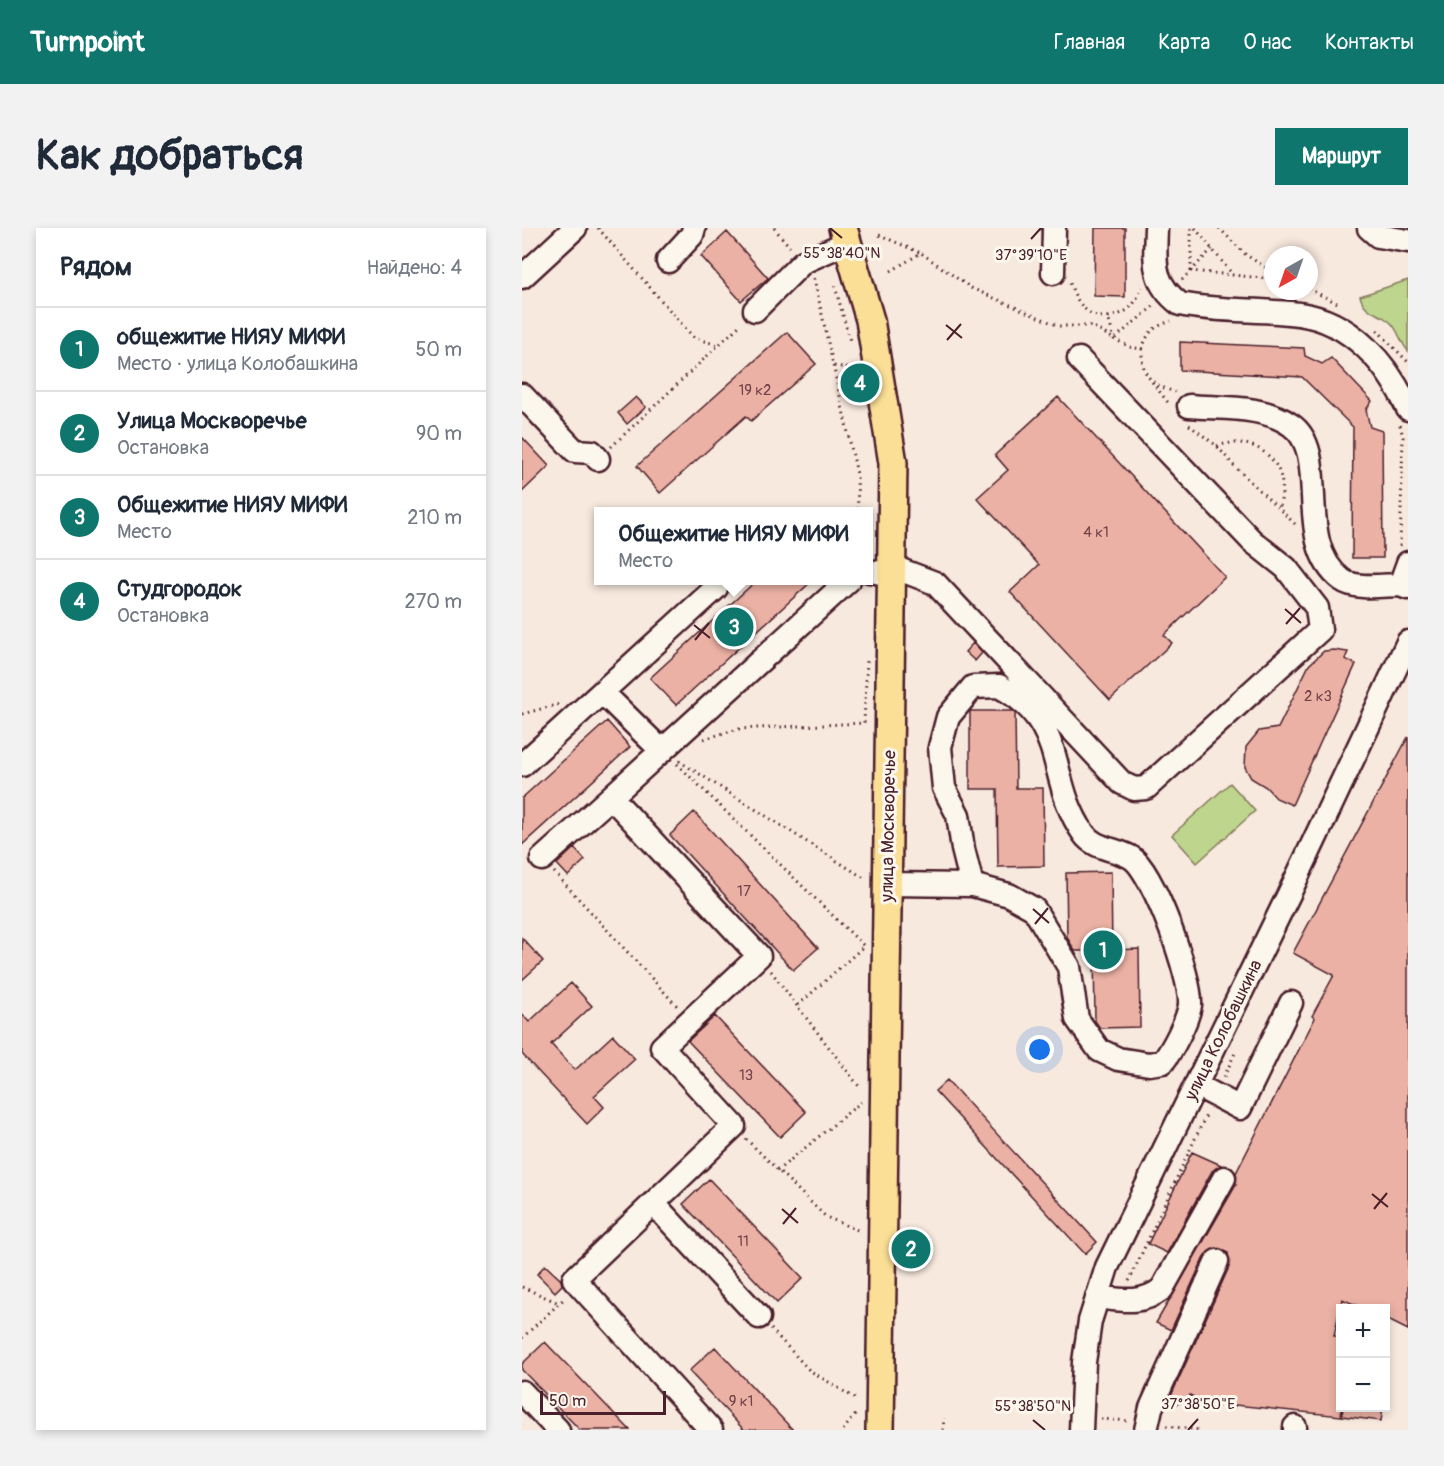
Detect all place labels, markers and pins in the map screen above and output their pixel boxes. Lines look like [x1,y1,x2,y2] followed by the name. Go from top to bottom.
[840,360,880,406] pin: 4
[714,604,754,650] pin: 3
[1084,928,1122,972] pin: 1
[892,1226,930,1272] pin: 2

